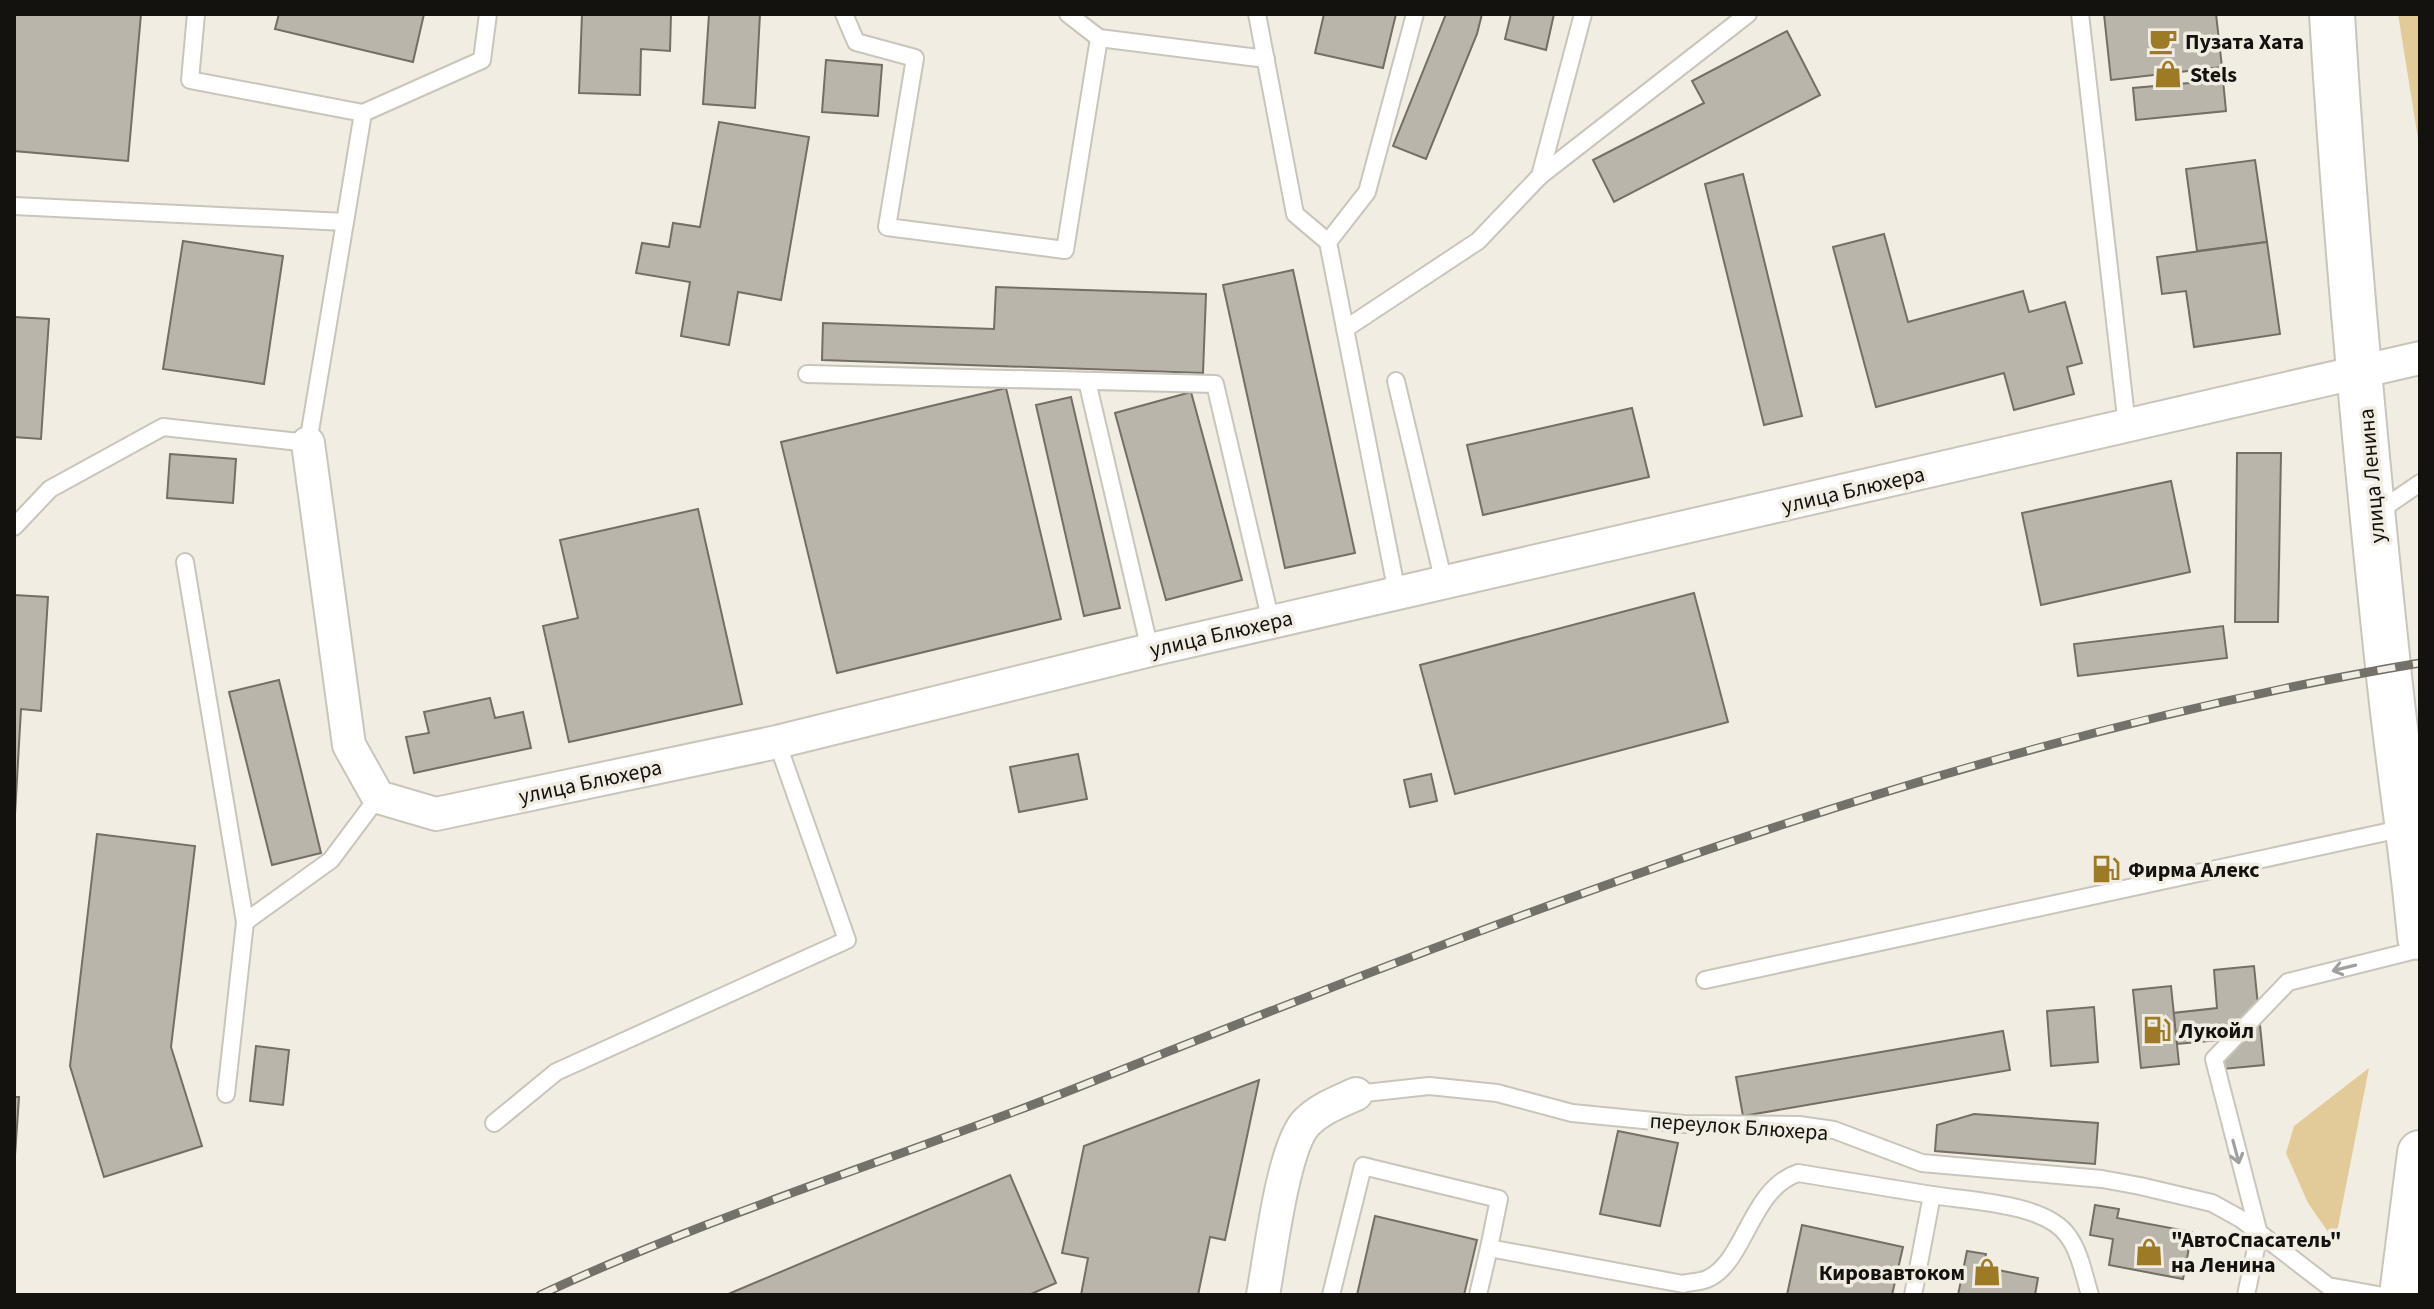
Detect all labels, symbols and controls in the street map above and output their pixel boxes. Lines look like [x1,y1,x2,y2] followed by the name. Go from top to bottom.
[2148,26,2178,56] cafe icon: Пузата Хата
[2185,26,2304,58] place label: Пузата Хата
[2153,59,2183,89] shop icon: Stels
[2190,59,2237,91] place label: Stels
[2350,407,2394,545] street label: улица Ленина
[1779,458,1928,522] street label: улица Блюхера
[1147,602,1296,666] street label: улица Блюхера
[516,751,665,813] street label: улица Блюхера
[2091,854,2121,884] fuel station icon: Фирма Алекс
[2128,854,2260,886] place label: Фирма Алекс
[2332,961,2358,976] one-way arrow
[2142,1015,2172,1045] fuel station icon: Лукойл
[2178,1015,2254,1047] place label: Лукойл
[1649,1105,1829,1149] street label: переулок Блюхера
[2229,1138,2244,1164] one-way arrow
[2171,1224,2342,1281] place label: "АвтоСпасатель" на Ленина
[2134,1237,2164,1267] shop icon: "АвтоСпасатель" на Ленина
[1819,1257,1965,1289] place label: Кировавтоком
[1972,1257,2002,1287] shop icon: Кировавтоком

